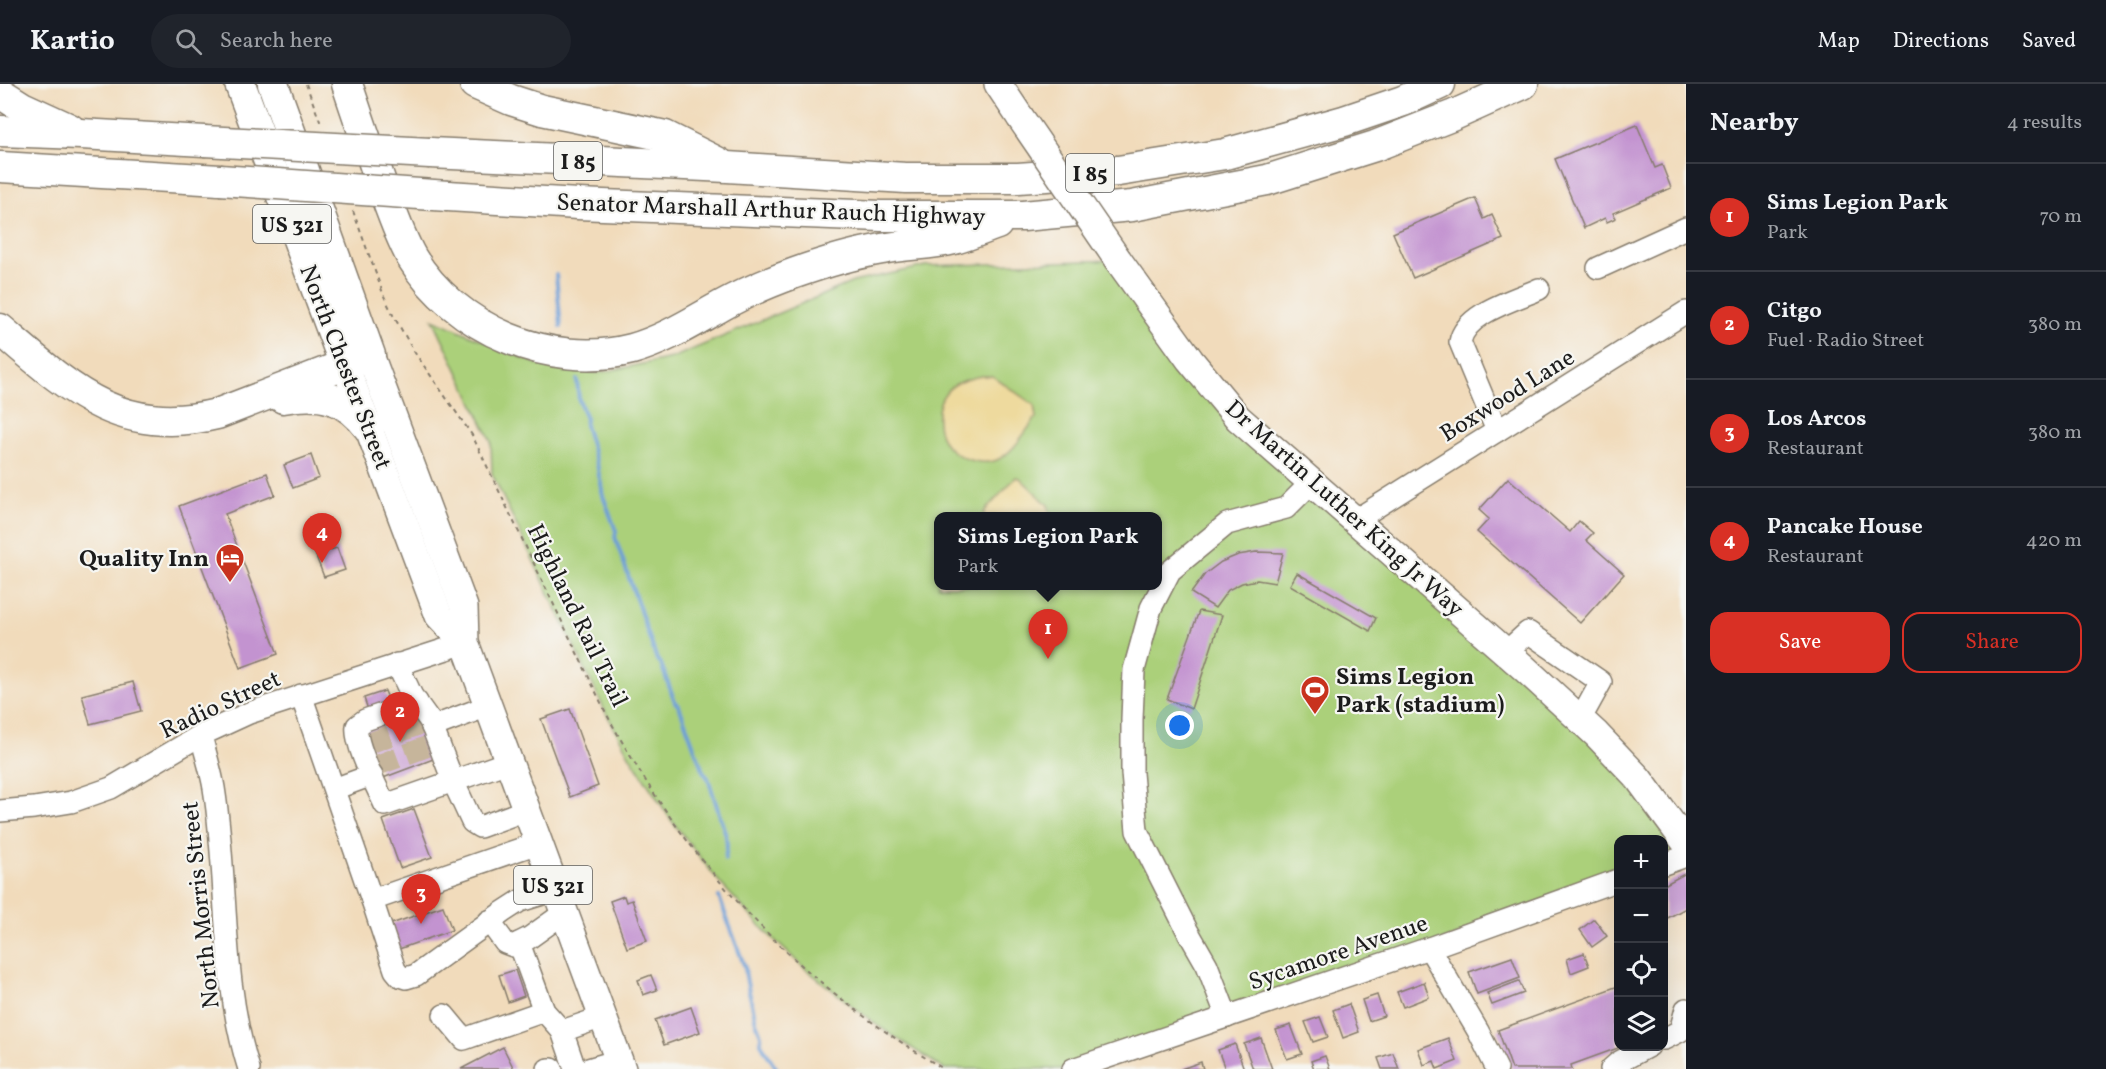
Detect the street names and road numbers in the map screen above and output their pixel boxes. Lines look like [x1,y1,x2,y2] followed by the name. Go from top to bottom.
[554,142,602,180] road number: I 85
[1066,154,1114,192] road number: I 85
[556,187,986,235] street label: Senator Marshall Arthur Rauch Highway
[253,205,331,243] road number: US 321
[289,260,399,475] street label: North Chester Street
[1434,342,1582,452] street label: Boxwood Lane
[1217,393,1471,626] street label: Dr Martin Luther King Jr Way
[517,519,635,713] street label: Highland Rail Trail
[155,663,287,749] street label: Radio Street
[174,800,230,1010] street label: North Morris Street
[514,866,592,904] road number: US 321
[1245,907,1433,1000] street label: Sycamore Avenue

